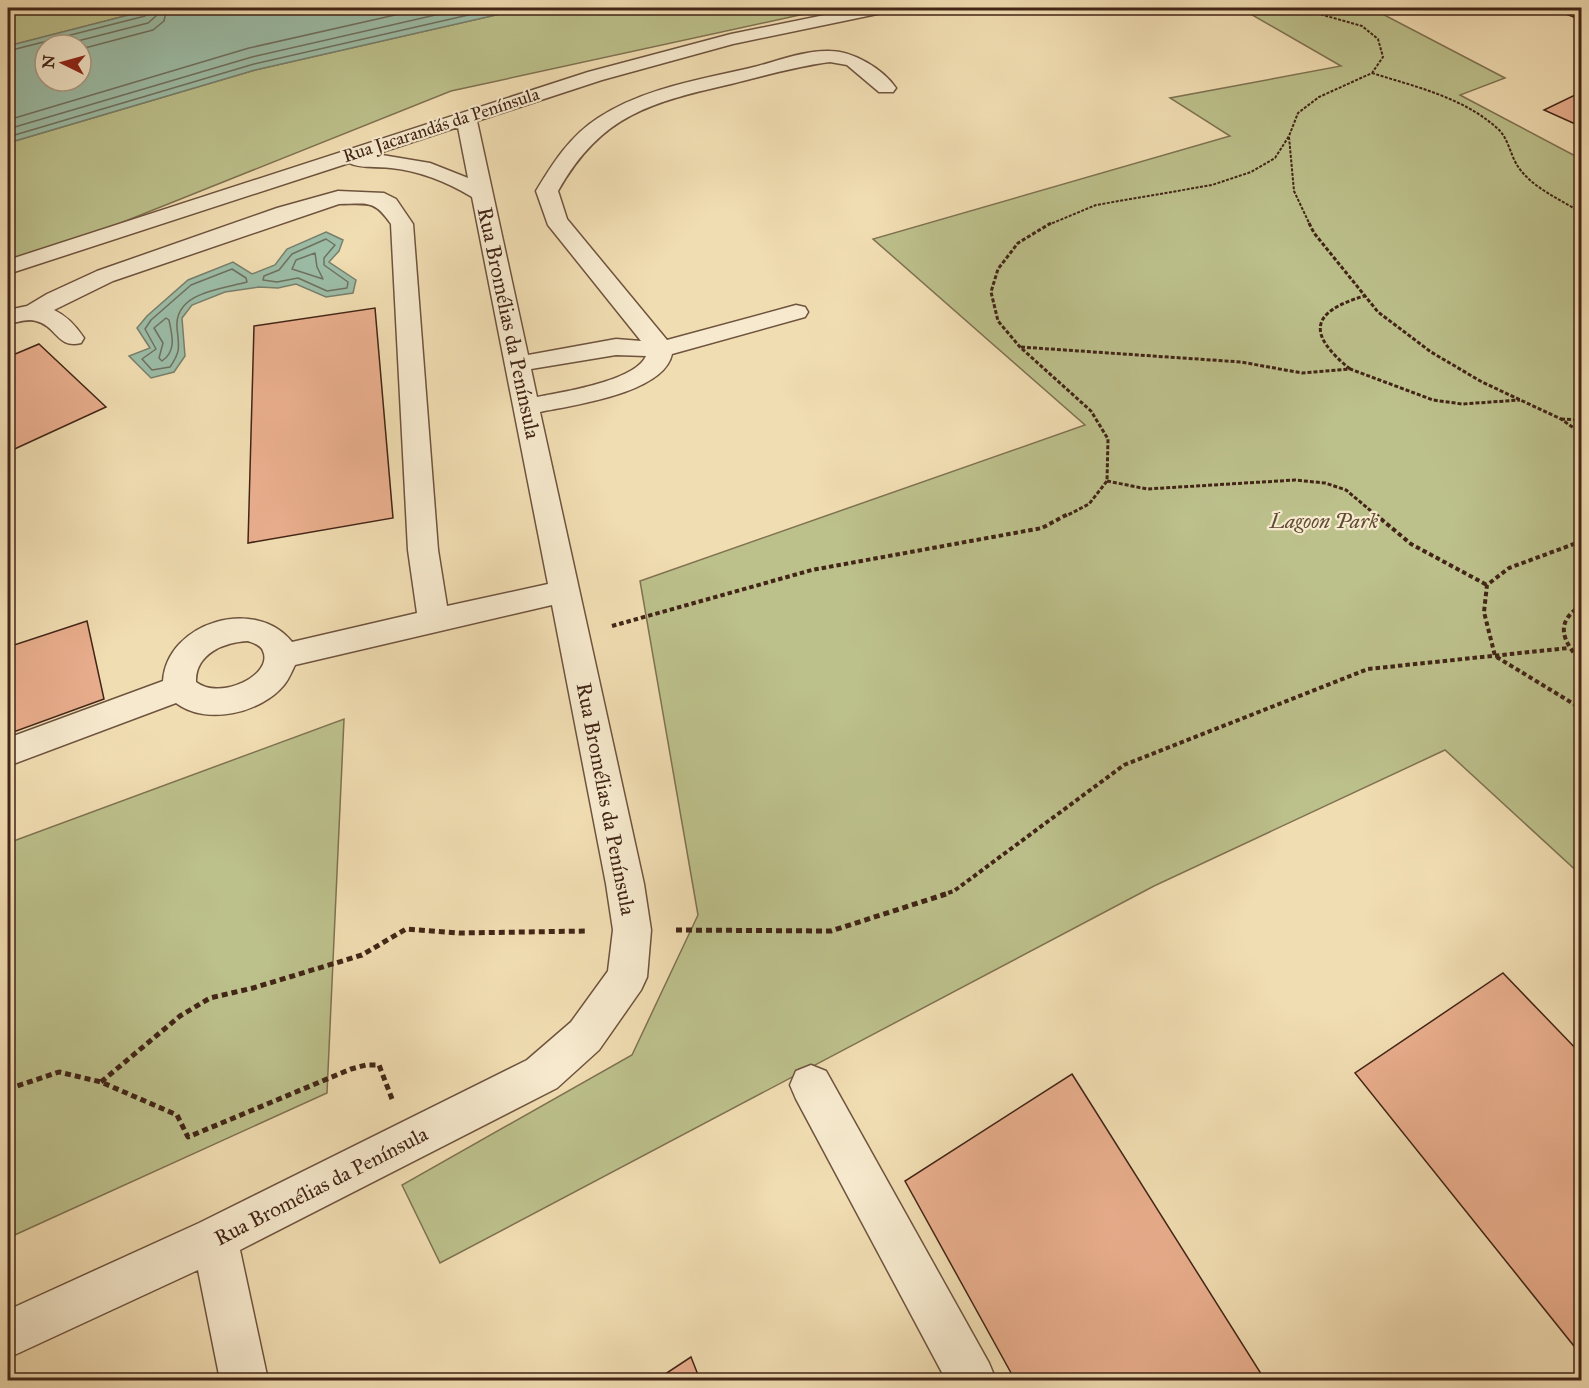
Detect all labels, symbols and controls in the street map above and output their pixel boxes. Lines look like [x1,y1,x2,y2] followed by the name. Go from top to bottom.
[33,33,93,93] north arrow
[38,54,59,69] text: N
[340,83,543,168] street label: Rua Jacarandás da Península
[472,205,546,441] street label: Rua Bromélias da Península
[1269,508,1379,534] park label: Lagoon Park
[571,681,641,918] street label: Rua Bromélias da Península
[210,1121,432,1251] street label: Rua Bromélias da Península

